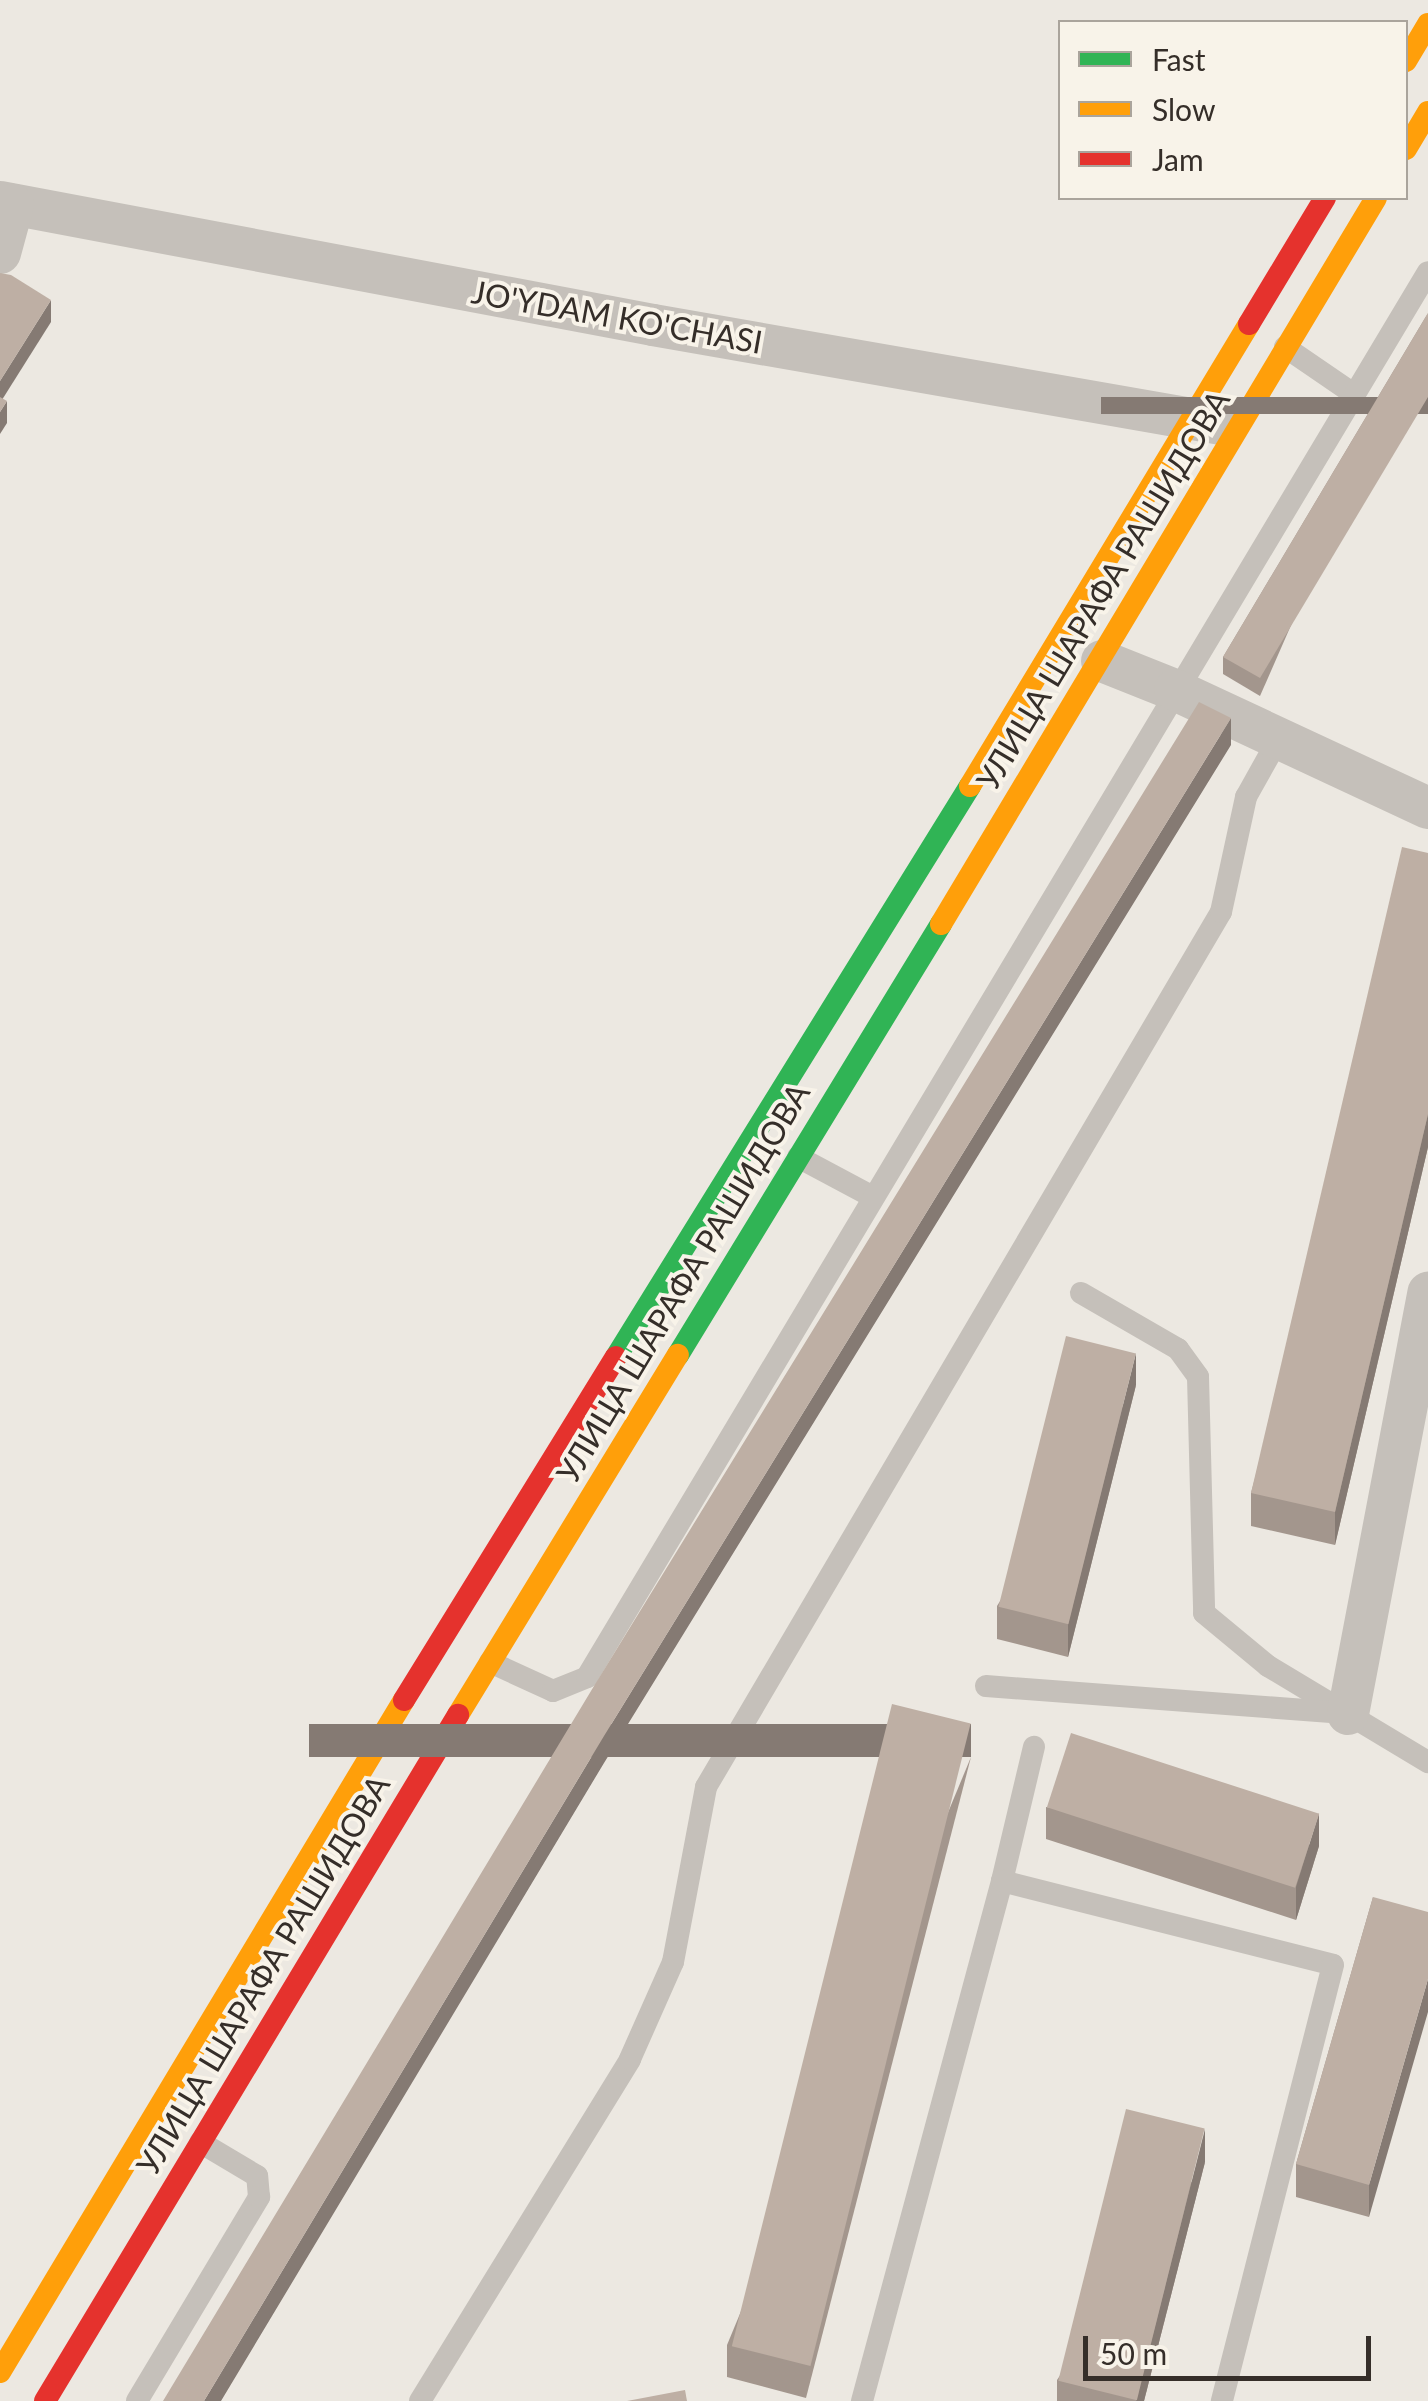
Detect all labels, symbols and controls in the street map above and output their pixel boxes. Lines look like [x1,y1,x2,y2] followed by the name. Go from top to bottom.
[1058,20,1408,200] legend
[1152,41,1206,77] text: Fast
[1152,91,1215,127] text: Slow
[1152,141,1204,177] text: Jam
[469,273,765,361] street label: JO'YDAM KO'CHASI
[968,383,1238,797] street label: УЛИЦА ШАРАФА РАШИДОВА
[548,1076,818,1490] street label: УЛИЦА ШАРАФА РАШИДОВА
[128,1768,398,2182] street label: УЛИЦА ШАРАФА РАШИДОВА
[1088,2316,1376,2378] scale bar
[1100,2335,1167,2371] text: 50 m

